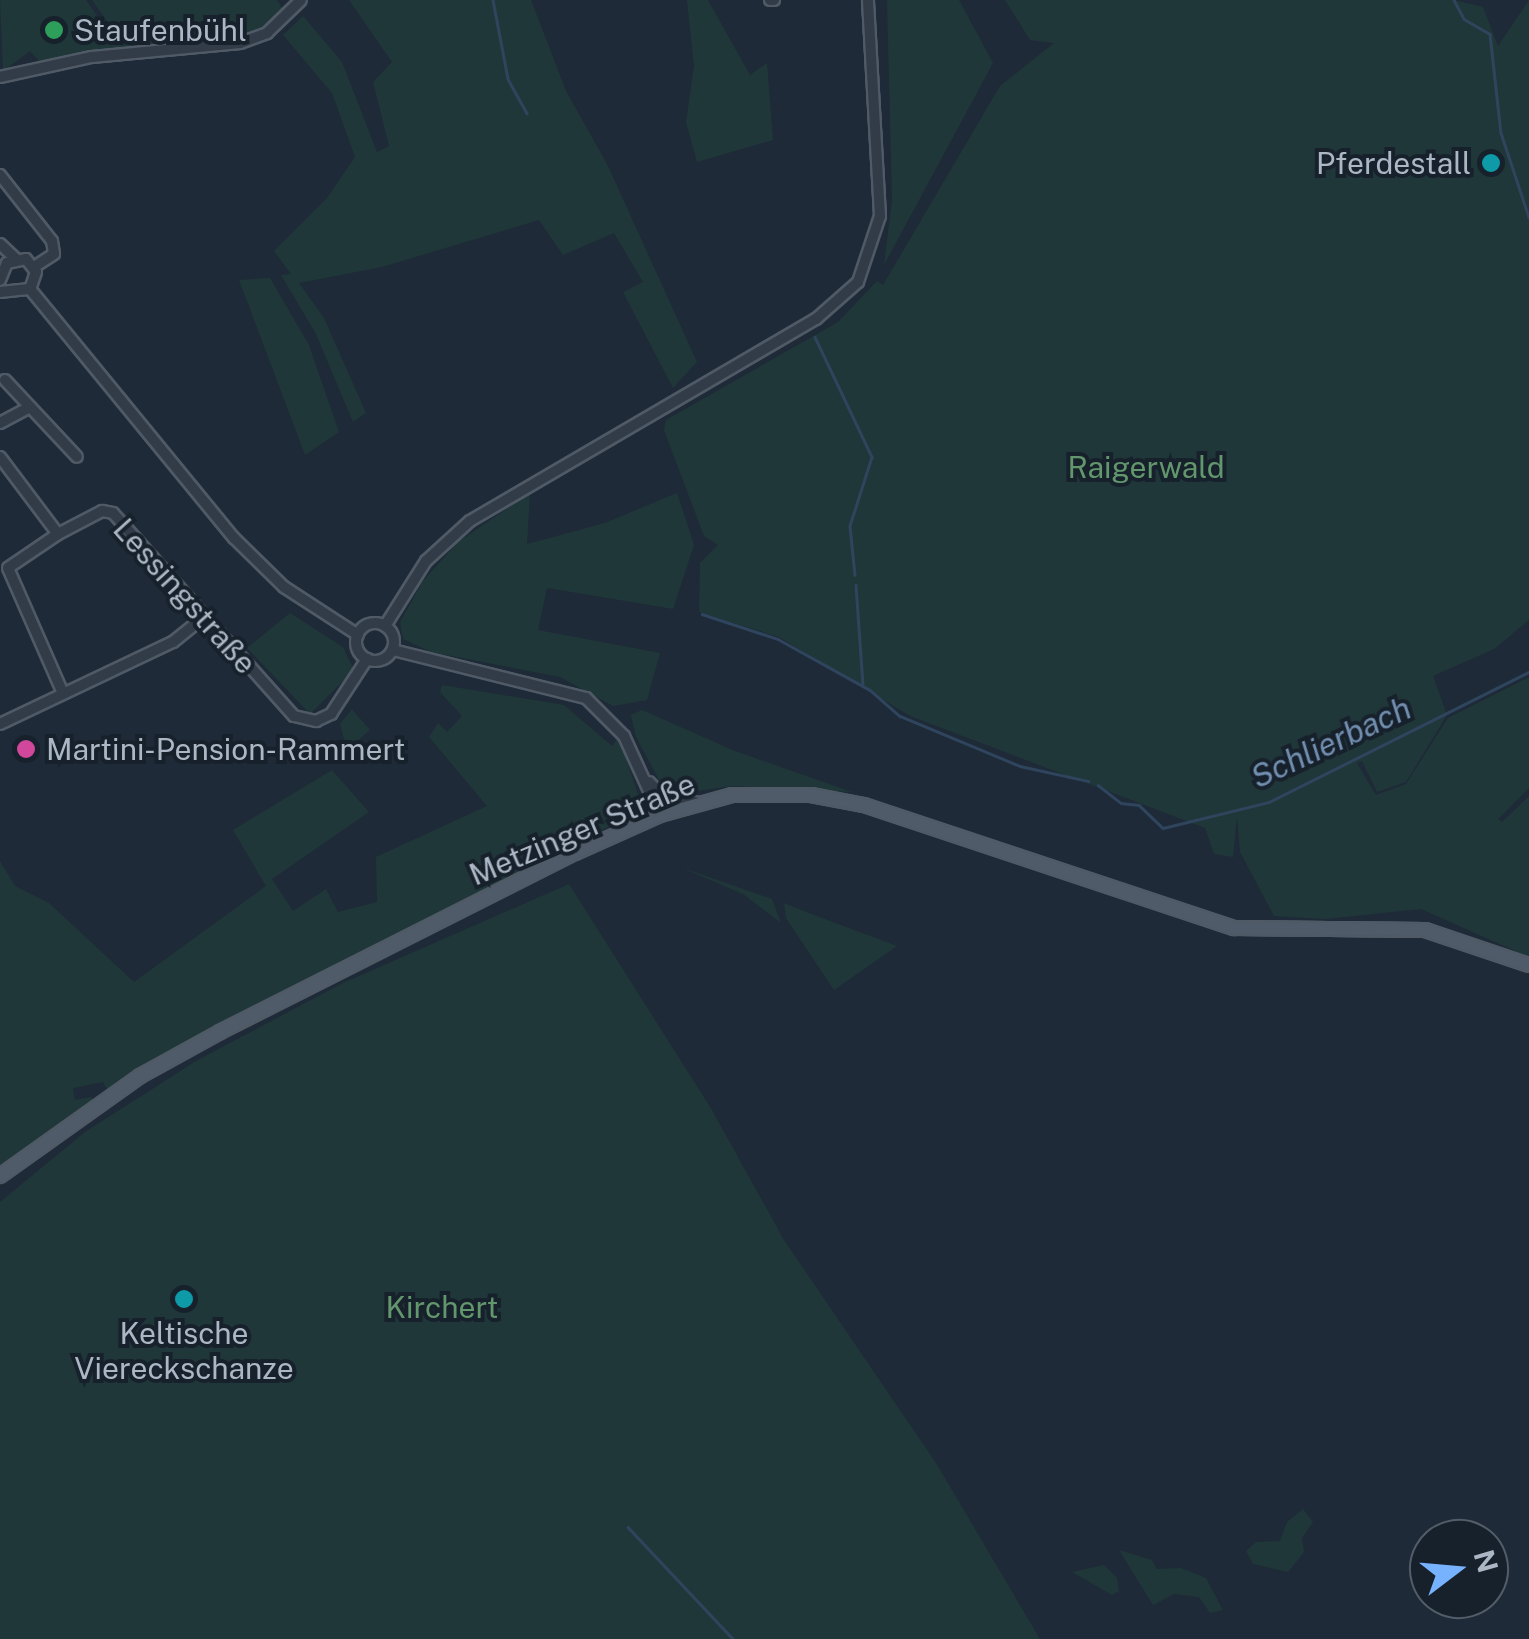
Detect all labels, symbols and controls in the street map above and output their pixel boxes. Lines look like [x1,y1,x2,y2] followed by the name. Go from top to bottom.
[74,12,247,48] place label: Staufenbühl
[43,19,65,41] marker: Staufenbühl
[1316,145,1471,181] place label: Pferdestall
[1480,152,1502,174] marker: Pferdestall
[1067,449,1225,485] park label: Raigerwald
[106,511,264,681] street label: Lessingstraße
[1245,689,1417,797] water label: Schlierbach
[46,731,405,767] place label: Martini-Pension-Rammert
[15,738,37,760] marker: Martini-Pension-Rammert
[464,765,700,893] street label: Metzinger Straße
[173,1288,195,1310] marker: Keltische Viereckschanze
[386,1289,498,1325] park label: Kirchert
[74,1315,294,1386] place label: Keltische Viereckschanze
[1409,1519,1509,1619] north arrow
[1468,1546,1505,1576] text: N

